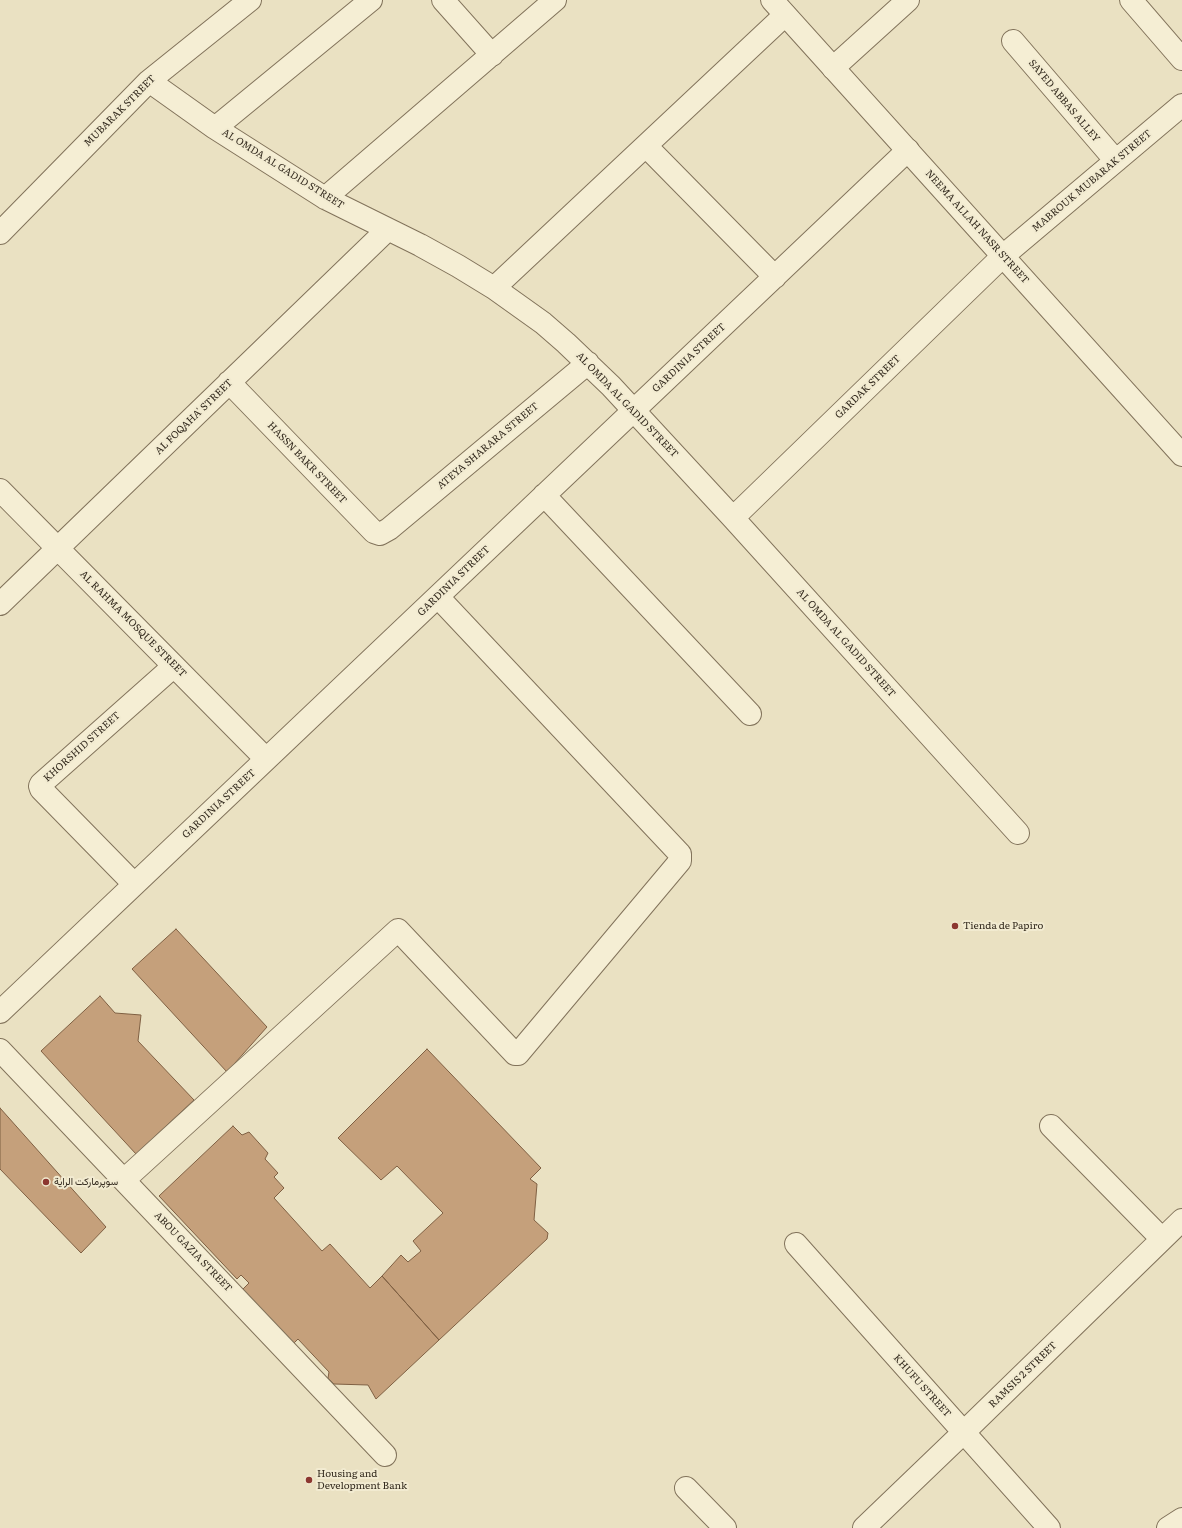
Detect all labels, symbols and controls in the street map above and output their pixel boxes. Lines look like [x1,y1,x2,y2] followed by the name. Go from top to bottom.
[1026,57,1102,145] street label: SAYED ABBAS ALLEY
[82,73,158,149] street label: MUBARAK STREET
[220,126,346,212] street label: AL OMDA AL GADID STREET
[1030,127,1154,235] street label: MABROUK MUBARAK STREET
[923,168,1031,286] street label: NEEMA ALLAH NASR STREET
[650,321,728,395] street label: GARDINIA STREET
[573,350,681,460] street label: AL OMDA AL GADID STREET
[833,353,903,421] street label: GARDAK STREET
[153,377,235,457] street label: AL FOQAHA' STREET
[435,400,541,492] street label: ATEYA SHARARA STREET
[265,420,349,506] street label: HASSN BAKR STREET
[415,543,493,619] street label: GARDINIA STREET
[77,568,189,680] street label: AL RAHMA MOSQUE STREET
[794,586,898,700] street label: AL OMDA AL GADID STREET
[41,709,123,785] street label: KHORSHID STREET
[180,767,258,841] street label: GARDINIA STREET
[963,920,1043,932] place label: Tienda de Papiro
[950,921,960,931] marker: Tienda de Papiro
[54,1176,118,1188] place label: سوپرمارکت الراية
[41,1177,51,1187] marker: سوپرمارکت الراية
[152,1209,234,1295] street label: ABOU GAZIA STREET
[986,1339,1060,1411] street label: RAMSIS 2 STREET
[891,1352,953,1420] street label: KHUFU STREET
[317,1468,407,1492] place label: Housing and Development Bank
[304,1475,314,1485] marker: Housing and Development Bank

